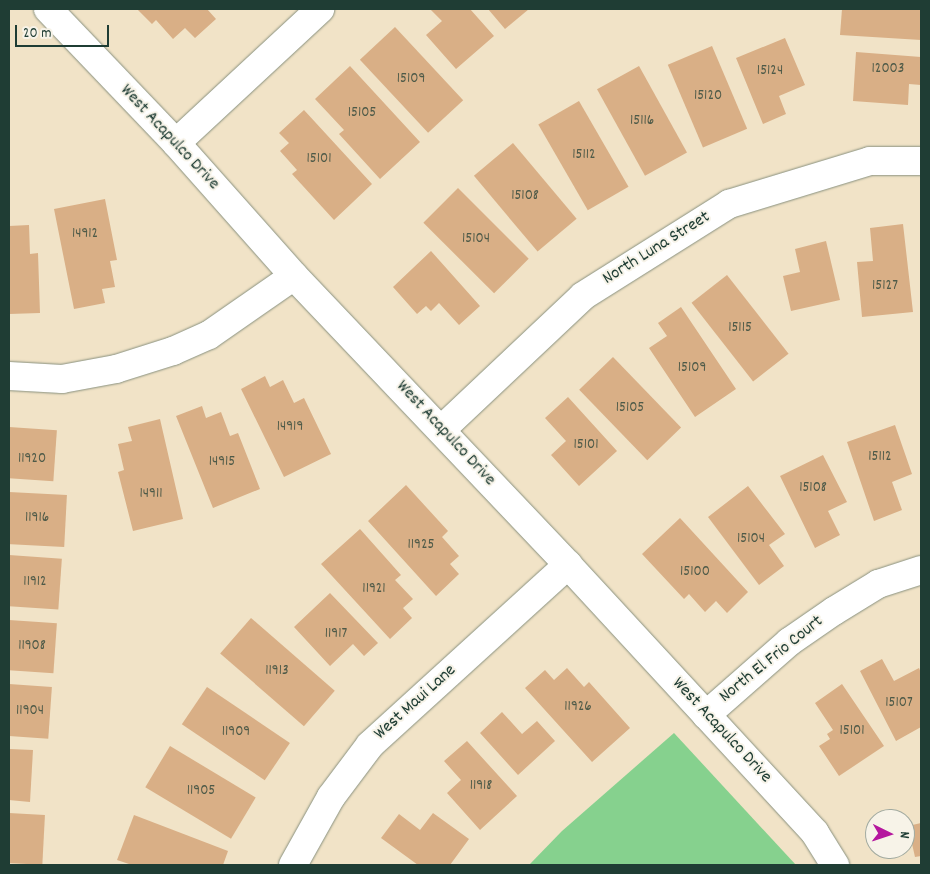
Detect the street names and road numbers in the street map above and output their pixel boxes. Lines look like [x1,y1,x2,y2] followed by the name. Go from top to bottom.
[115,81,223,195] street label: West Acapulco Drive
[599,207,715,291] street label: North Luna Street
[391,377,499,491] street label: West Acapulco Drive
[716,612,828,708] street label: North El Frio Court
[371,661,461,745] street label: West Maui Lane
[667,674,775,788] street label: West Acapulco Drive

